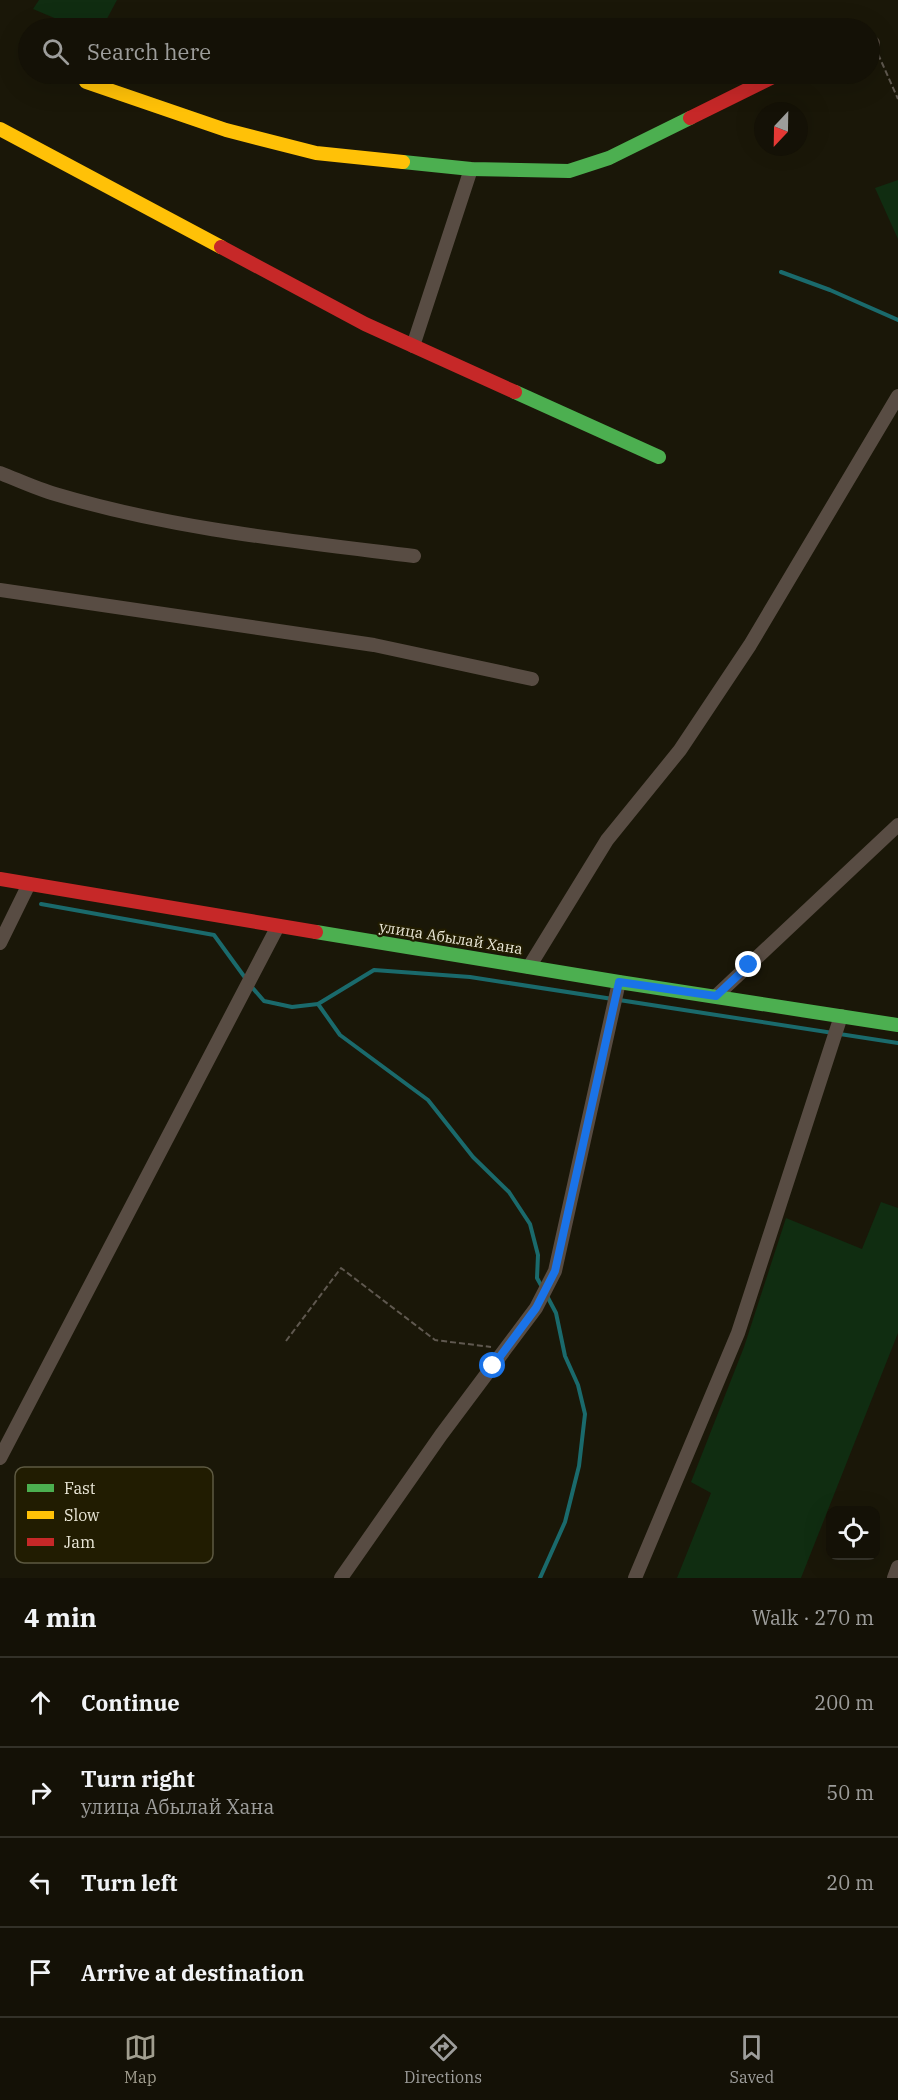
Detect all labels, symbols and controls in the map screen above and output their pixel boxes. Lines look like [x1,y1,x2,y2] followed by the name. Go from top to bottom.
[18,18,880,84] search box
[39,35,72,68] icon: search
[87,37,211,66] text: Search here
[754,102,808,156] north arrow
[378,917,524,958] street label: улица Абылай Хана
[735,951,761,977] route end
[479,1352,505,1378] route start
[15,1467,213,1563] legend
[64,1478,96,1498] text: Fast
[64,1505,100,1525] text: Slow
[826,1506,880,1560] map controls
[826,1506,880,1560] button: locate
[64,1532,95,1552] text: Jam
[24,1600,97,1634] text: 4 min
[752,1604,874,1631] text: Walk · 270 m
[24,1686,57,1719] icon: ahead
[81,1688,180,1717] text: Continue
[814,1689,874,1716] text: 200 m
[81,1764,195,1793] text: Turn right
[24,1776,57,1809] icon: right
[826,1779,874,1806] text: 50 m
[81,1793,274,1820] text: улица Абылай Хана
[24,1866,57,1899] icon: left
[81,1868,177,1897] text: Turn left
[826,1869,874,1896] text: 20 m
[24,1956,57,1989] icon: arrive
[81,1958,304,1987] text: Arrive at destination
[124,2031,157,2087] tab: Map
[404,2031,482,2087] tab: Directions
[729,2031,774,2087] tab: Saved

